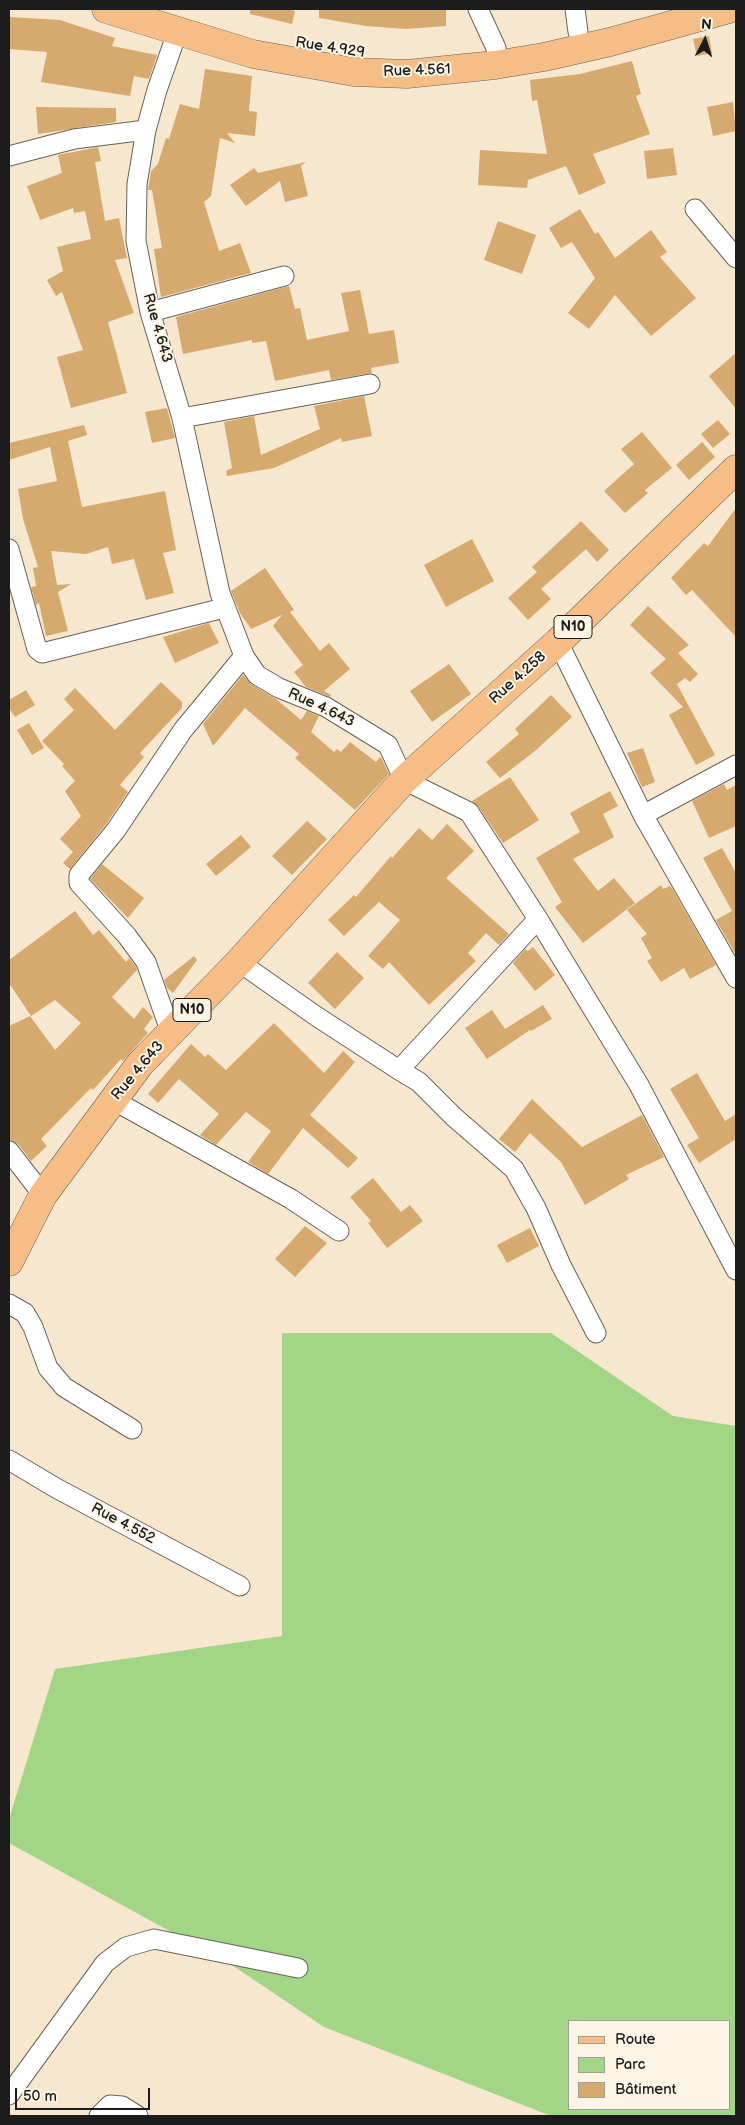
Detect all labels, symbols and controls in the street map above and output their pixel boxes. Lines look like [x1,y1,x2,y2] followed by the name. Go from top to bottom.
[680,15,730,65] north arrow
[700,16,712,33] text: N
[294,34,366,62] street label: Rue 4.929
[383,61,451,81] street label: Rue 4.561
[138,291,176,365] street label: Rue 4.643
[554,616,592,638] road number: N10
[486,648,550,708] street label: Rue 4.258
[285,685,357,731] street label: Rue 4.643
[173,998,211,1022] road number: N10
[108,1038,168,1104] street label: Rue 4.643
[88,1500,158,1548] street label: Rue 4.552
[568,2020,730,2110] legend
[615,2030,655,2049] text: Route
[615,2055,645,2074] text: Parc
[18,2078,152,2110] scale bar
[615,2080,676,2099] text: Bâtiment
[23,2087,57,2106] text: 50 m

